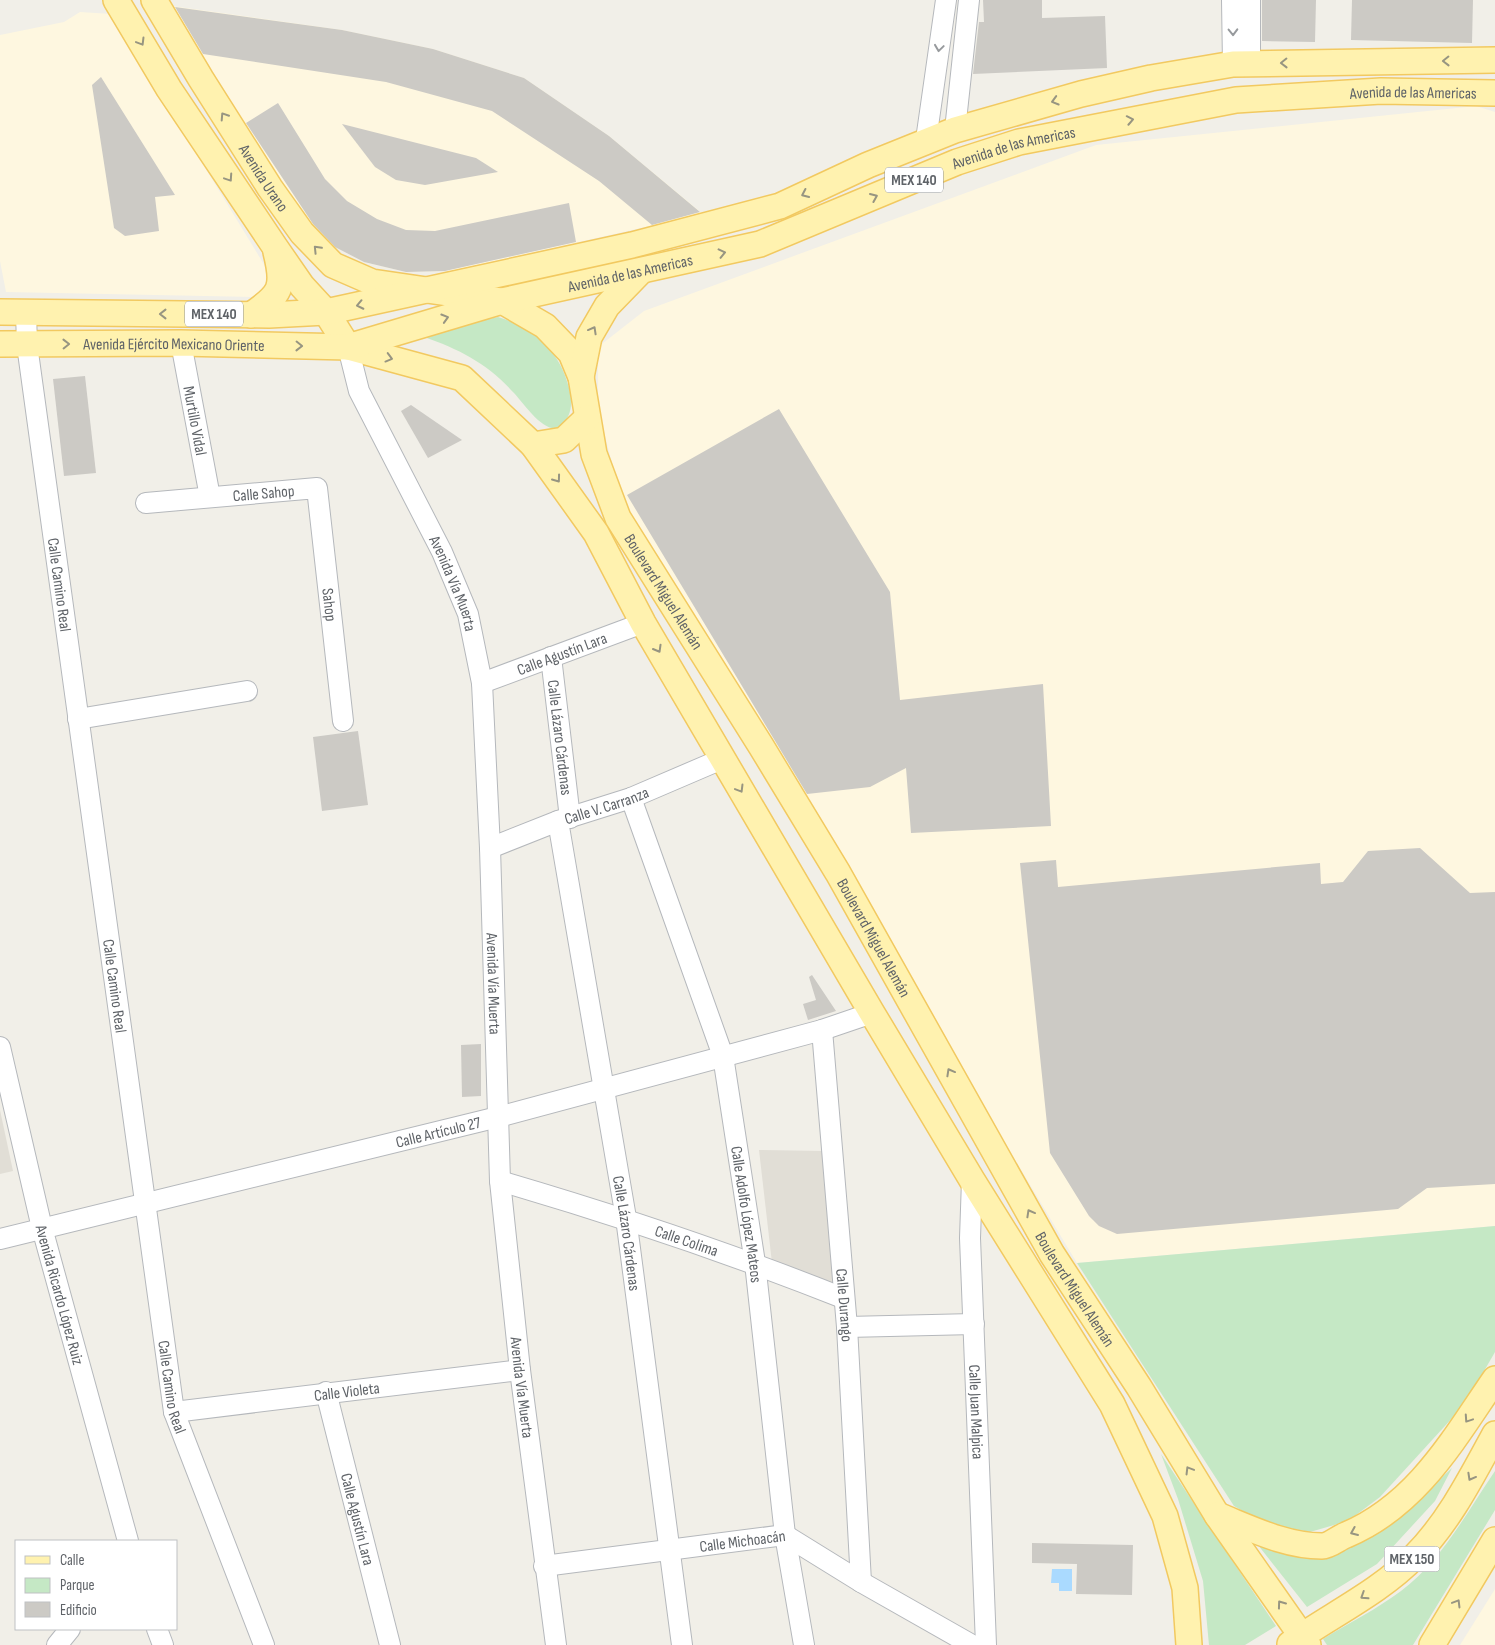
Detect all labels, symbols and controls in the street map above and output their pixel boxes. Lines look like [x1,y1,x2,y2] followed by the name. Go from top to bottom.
[1227,28,1238,36] one-way arrow
[134,36,144,45] one-way arrow
[935,44,945,53] one-way arrow
[1442,56,1450,66] one-way arrow
[1280,58,1288,68] one-way arrow
[1348,83,1477,104] street label: Avenida de las Americas
[1052,96,1060,106] one-way arrow
[221,112,230,122] one-way arrow
[1125,116,1134,126] one-way arrow
[948,123,1077,174] street label: Avenida de las Americas
[233,141,292,216] street label: Avenida Urano
[885,168,943,192] road number: MEX 140
[223,172,232,182] one-way arrow
[801,188,810,199] one-way arrow
[869,192,878,203] one-way arrow
[314,245,323,254] one-way arrow
[718,248,727,259] one-way arrow
[565,251,695,297] street label: Avenida de las Americas
[356,299,364,310] one-way arrow
[185,302,243,326] road number: MEX 140
[159,309,167,319] one-way arrow
[440,313,449,323] one-way arrow
[587,326,597,335] one-way arrow
[82,335,265,356] street label: Avenida Ejército Mexicano Oriente
[62,339,70,349] one-way arrow
[295,341,303,351] one-way arrow
[384,353,393,363] one-way arrow
[178,385,210,457] street label: Murtillo Vidal
[551,473,560,483] one-way arrow
[232,482,295,506] street label: Calle Sahop
[619,531,706,654] street label: Boulevard Miguel Alemán
[424,532,479,633] street label: Avenida Vía Muerta
[43,537,74,633] street label: Calle Camino Real
[317,587,340,622] street label: Sahop
[515,629,610,680] street label: Calle Agustín Lara
[651,643,661,652] one-way arrow
[543,679,575,797] street label: Calle Lázaro Cárdenas
[562,783,652,829] street label: Calle V. Carranza
[734,783,744,792] one-way arrow
[832,876,914,1001] street label: Boulevard Miguel Alemán
[482,932,504,1035] street label: Avenida Vía Muerta
[98,938,130,1034] street label: Calle Camino Real
[946,1068,956,1077] one-way arrow
[394,1113,483,1153] street label: Calle Artículo 27
[726,1145,765,1284] street label: Calle Adolfo López Mateos
[608,1174,643,1292] street label: Calle Lázaro Cárdenas
[1026,1210,1036,1219] one-way arrow
[30,1222,87,1367] street label: Avenida Ricardo López Ruiz
[652,1222,720,1261] street label: Calle Colima
[1030,1229,1118,1351] street label: Boulevard Miguel Alemán
[831,1268,856,1342] street label: Calle Durango
[505,1335,537,1439] street label: Avenida Vía Muerta
[153,1339,189,1437] street label: Calle Camino Real
[964,1364,987,1460] street label: Calle Juan Malpica
[313,1379,381,1406] street label: Calle Violeta
[1464,1414,1474,1423] one-way arrow
[1186,1467,1196,1476] one-way arrow
[336,1471,377,1567] street label: Calle Agustín Lara
[1468,1471,1478,1480] one-way arrow
[1350,1525,1359,1536] one-way arrow
[698,1527,787,1557] street label: Calle Michoacán
[15,1540,178,1630] legend
[1384,1546,1440,1572] road number: MEX 150
[60,1551,84,1570] text: Calle
[60,1576,95,1595] text: Parque
[1360,1590,1370,1599] one-way arrow
[1450,1600,1460,1609] one-way arrow
[60,1601,97,1620] text: Edificio
[1278,1601,1287,1610] one-way arrow

